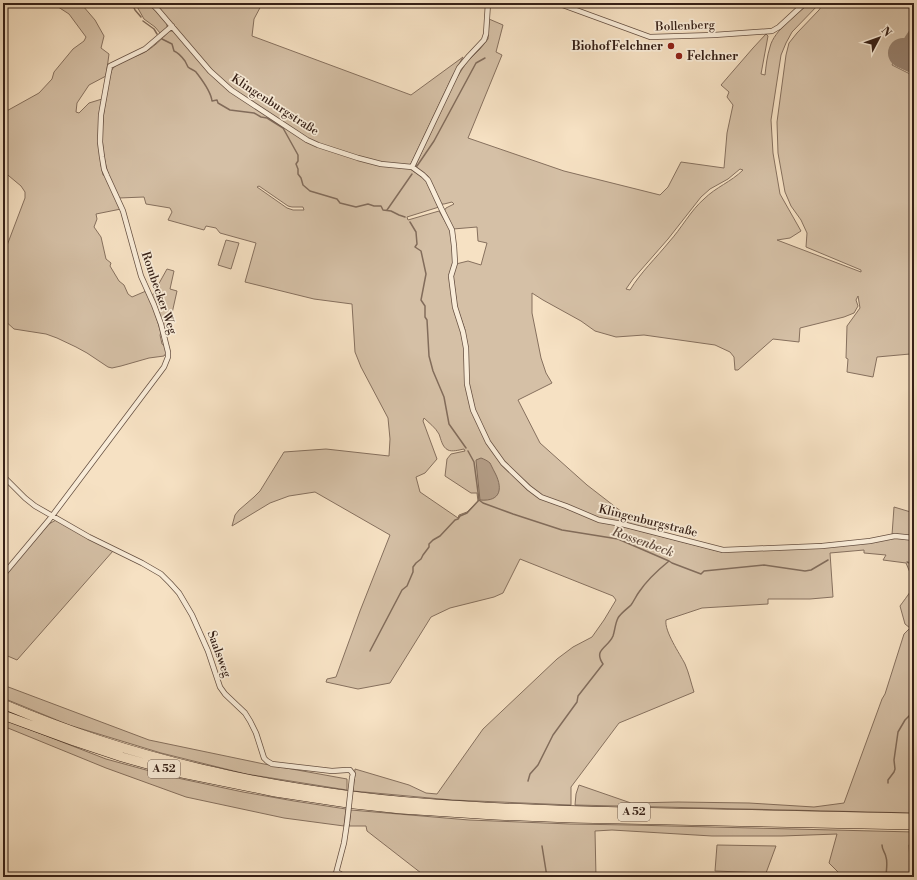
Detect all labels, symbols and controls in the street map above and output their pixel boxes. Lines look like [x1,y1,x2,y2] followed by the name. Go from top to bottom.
[654,17,716,35] street label: Bollenberg
[859,18,899,58] north arrow
[878,24,894,40] text: N
[571,39,663,54] place label: Biohof Felchner
[666,41,676,51] marker: Biohof Felchner
[687,49,738,64] place label: Felchner
[674,51,684,61] marker: Felchner
[228,71,322,139] street label: Klingenburgstraße
[138,250,180,337] street label: Rombecker Weg
[597,501,699,541] street label: Klingenburgstraße
[609,523,676,561] water label: Rossenbeck
[204,629,235,680] street label: Saalsweg
[148,760,180,778] road number: A 52
[618,803,650,821] road number: A 52

